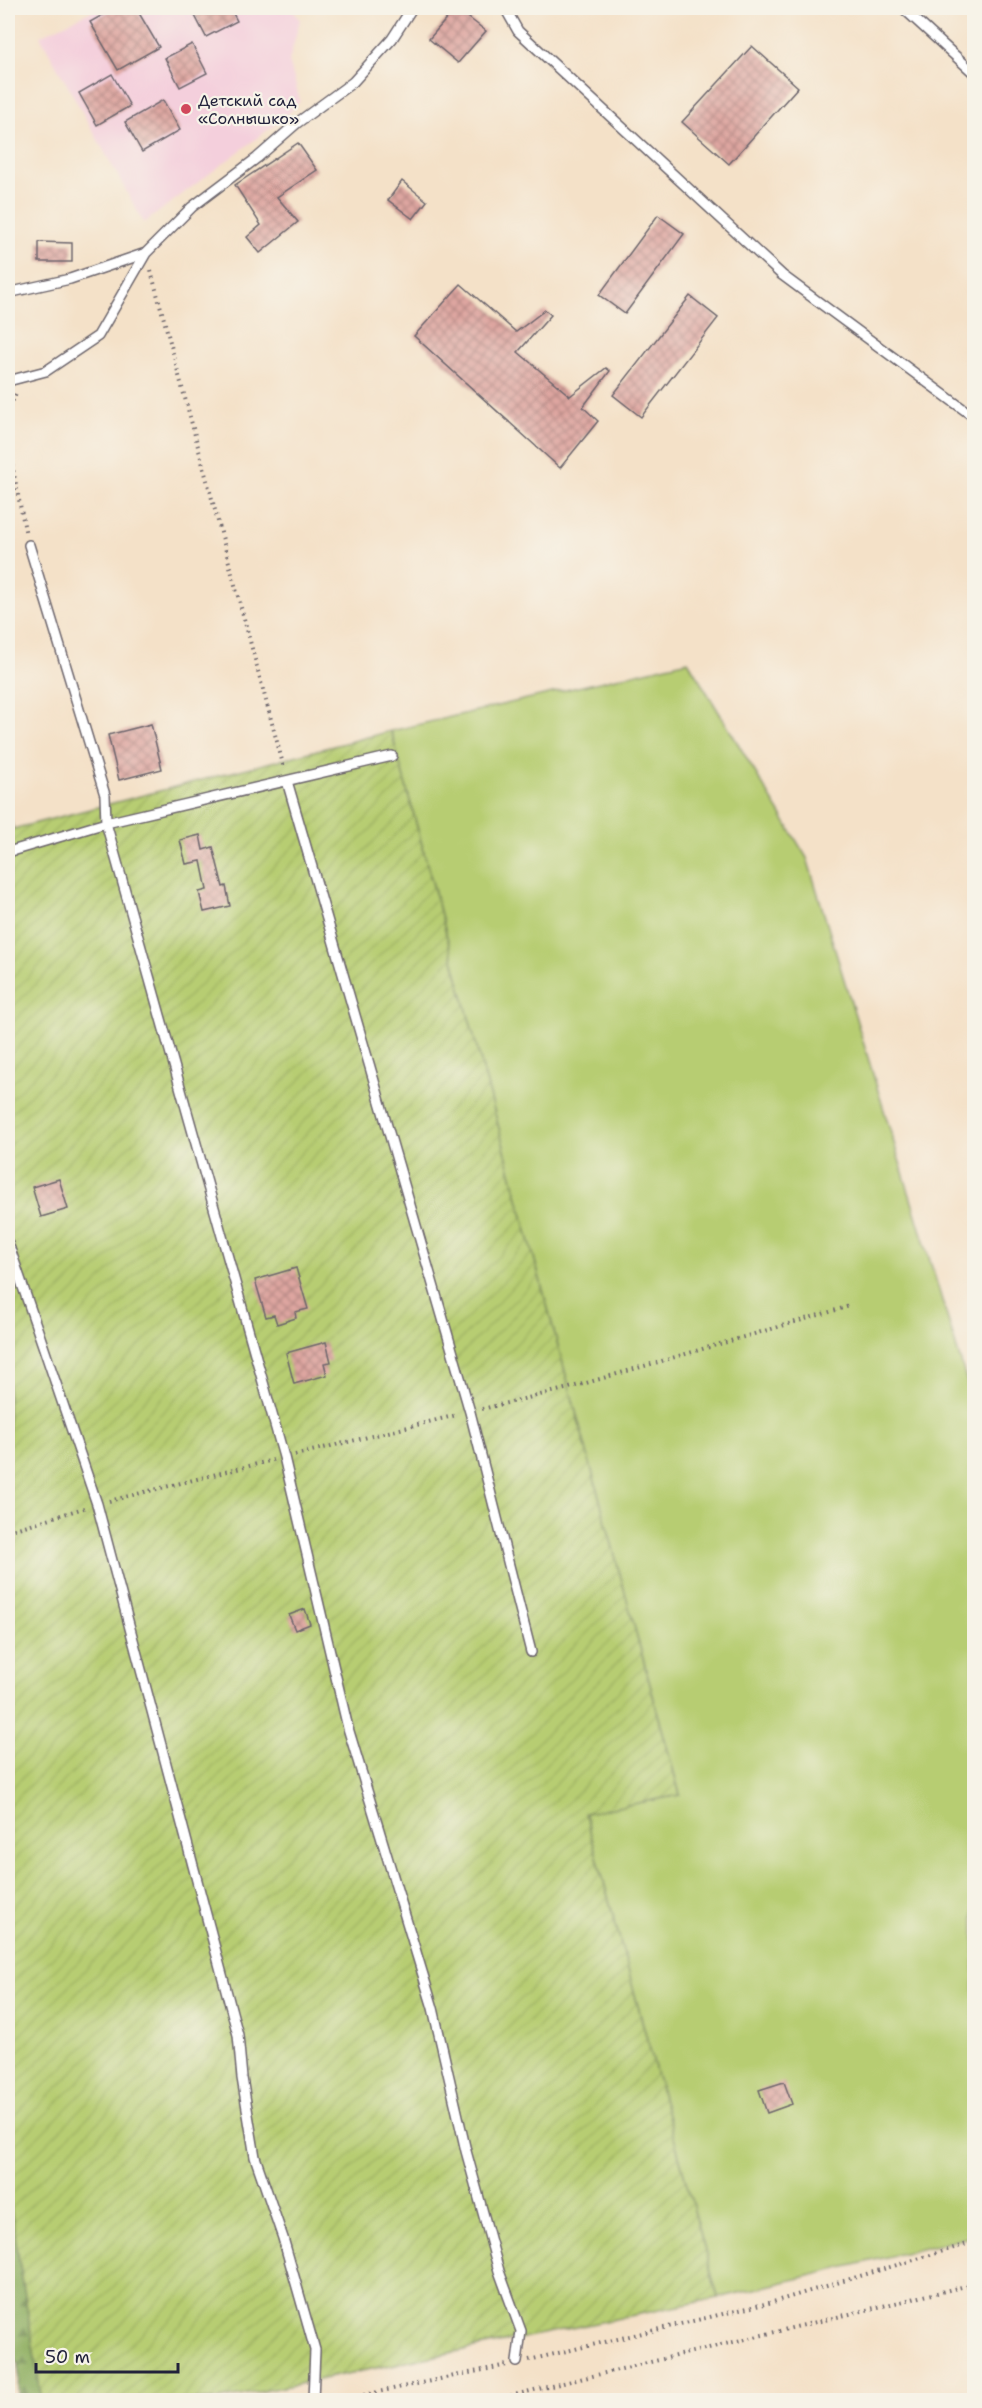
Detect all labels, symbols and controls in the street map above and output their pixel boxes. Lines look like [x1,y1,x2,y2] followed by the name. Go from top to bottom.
[198,90,299,129] place label: Детский сад «Солнышко»
[179,102,193,116] marker: Детский сад «Солнышко»
[36,2336,178,2374] scale bar
[45,2345,90,2369] text: 50 m

